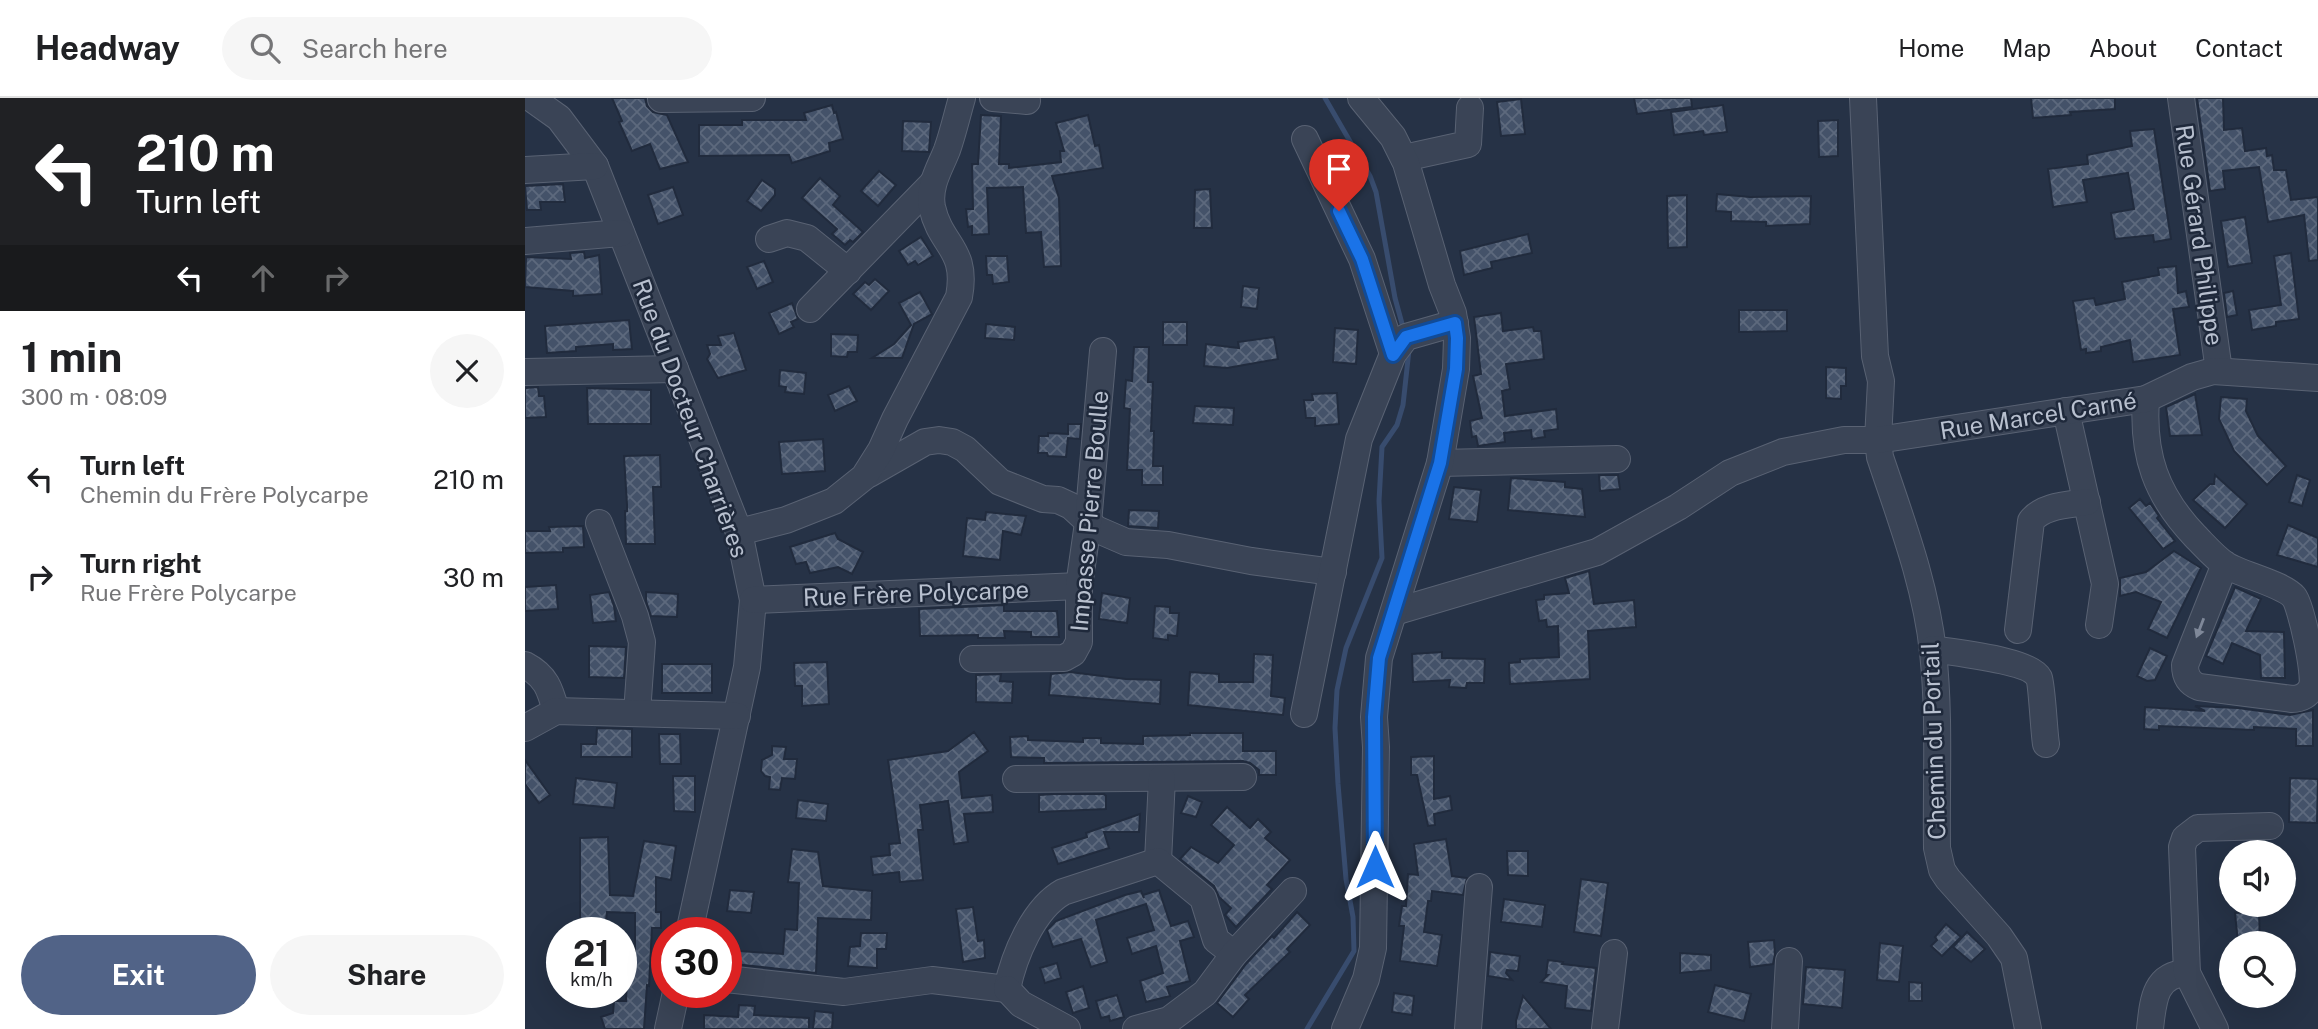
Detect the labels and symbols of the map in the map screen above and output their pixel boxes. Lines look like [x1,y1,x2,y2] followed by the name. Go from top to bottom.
[2171,123,2229,347] street label: Rue Gérard Philippe
[1309,139,1369,211] pin
[628,275,754,561] street label: Rue du Docteur Charrières
[1938,386,2138,444] street label: Rue Marcel Carné
[1065,389,1113,633] street label: Impasse Pierre Boulle
[802,575,1030,611] street label: Rue Frère Polycarpe
[2194,618,2205,639] one-way arrow
[1916,642,1950,840] street label: Chemin du Portail
[1338,830,1412,904] position arrow
[651,917,742,1008] speed limit sign: 30

